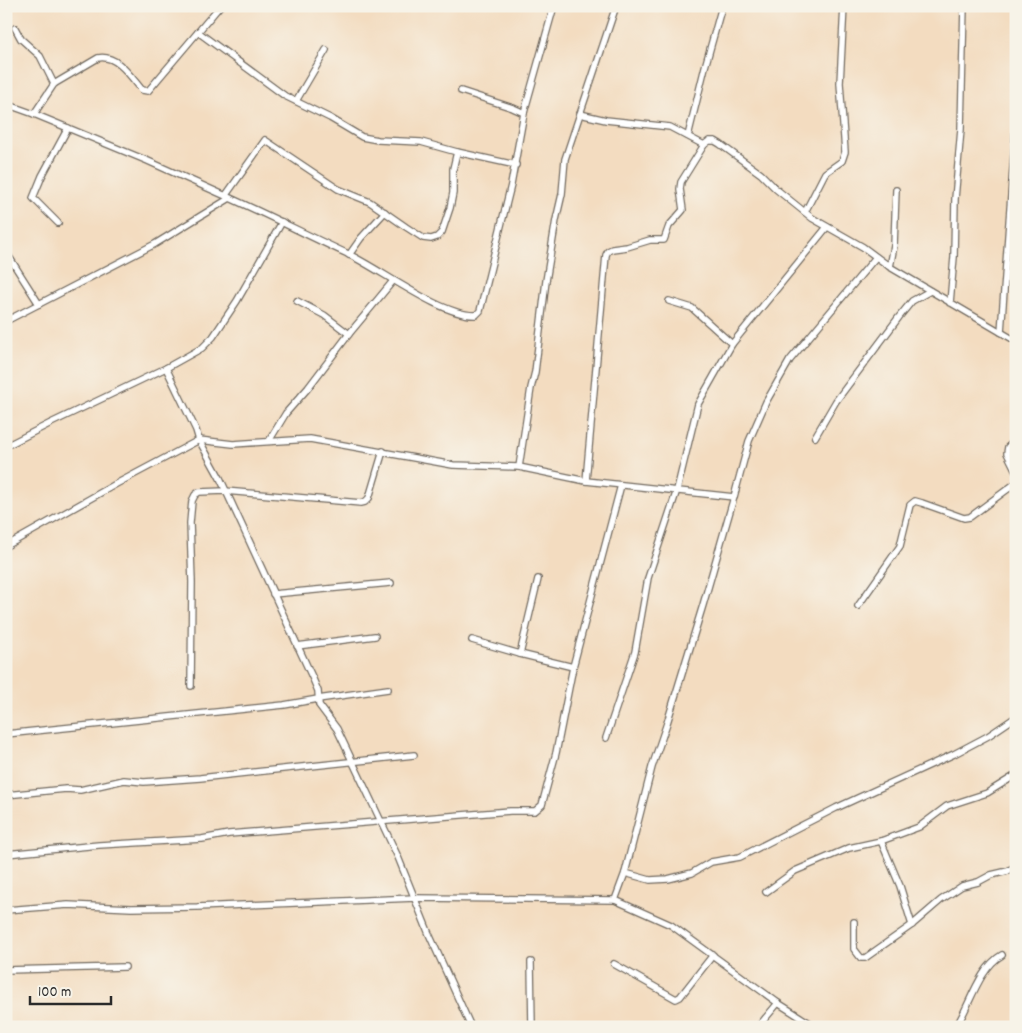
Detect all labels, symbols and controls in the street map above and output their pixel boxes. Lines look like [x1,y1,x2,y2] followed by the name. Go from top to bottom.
[30,973,111,1005] scale bar
[38,982,71,1004] text: 100 m

